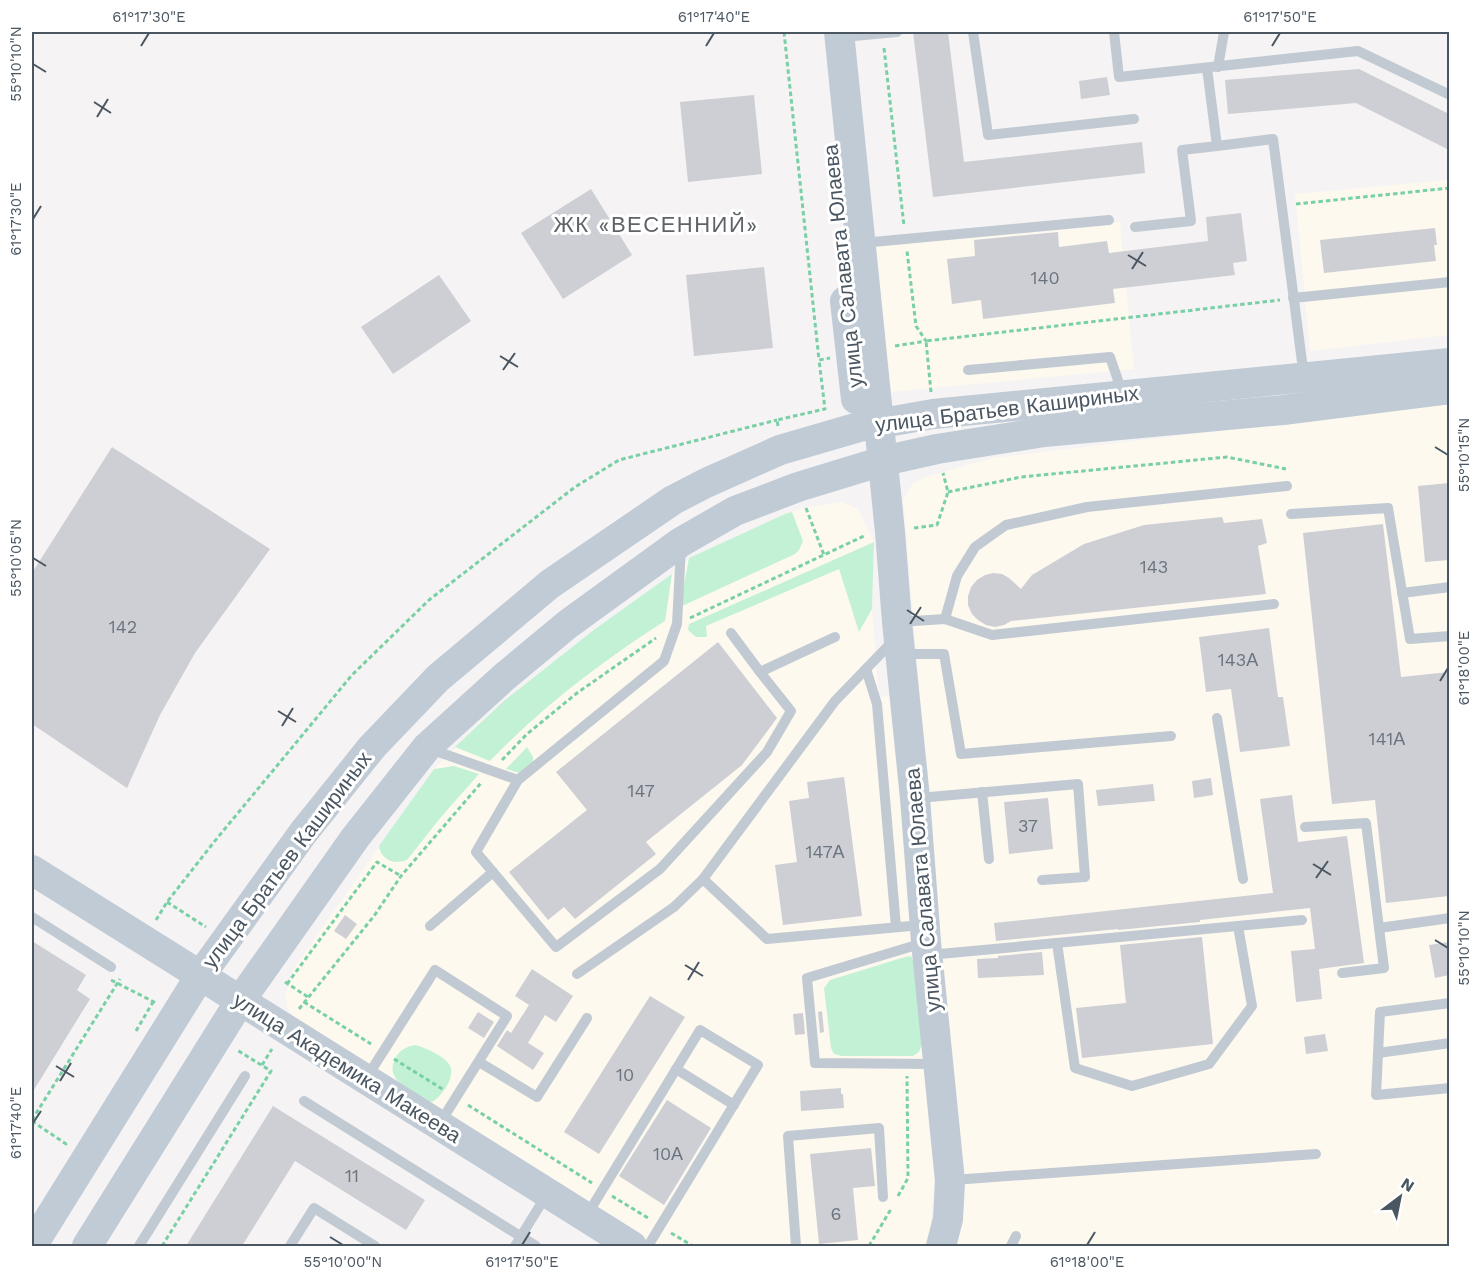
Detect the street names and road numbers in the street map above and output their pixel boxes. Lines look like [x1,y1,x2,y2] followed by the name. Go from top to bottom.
[817,143,868,389] street label: улица Салавата Юлаева
[874,380,1141,437] street label: улица Братьев Кашириных
[197,746,377,973] street label: улица Братьев Кашириных
[899,767,946,1013] street label: улица Салавата Юлаева
[229,987,466,1148] street label: улица Академика Макеева

